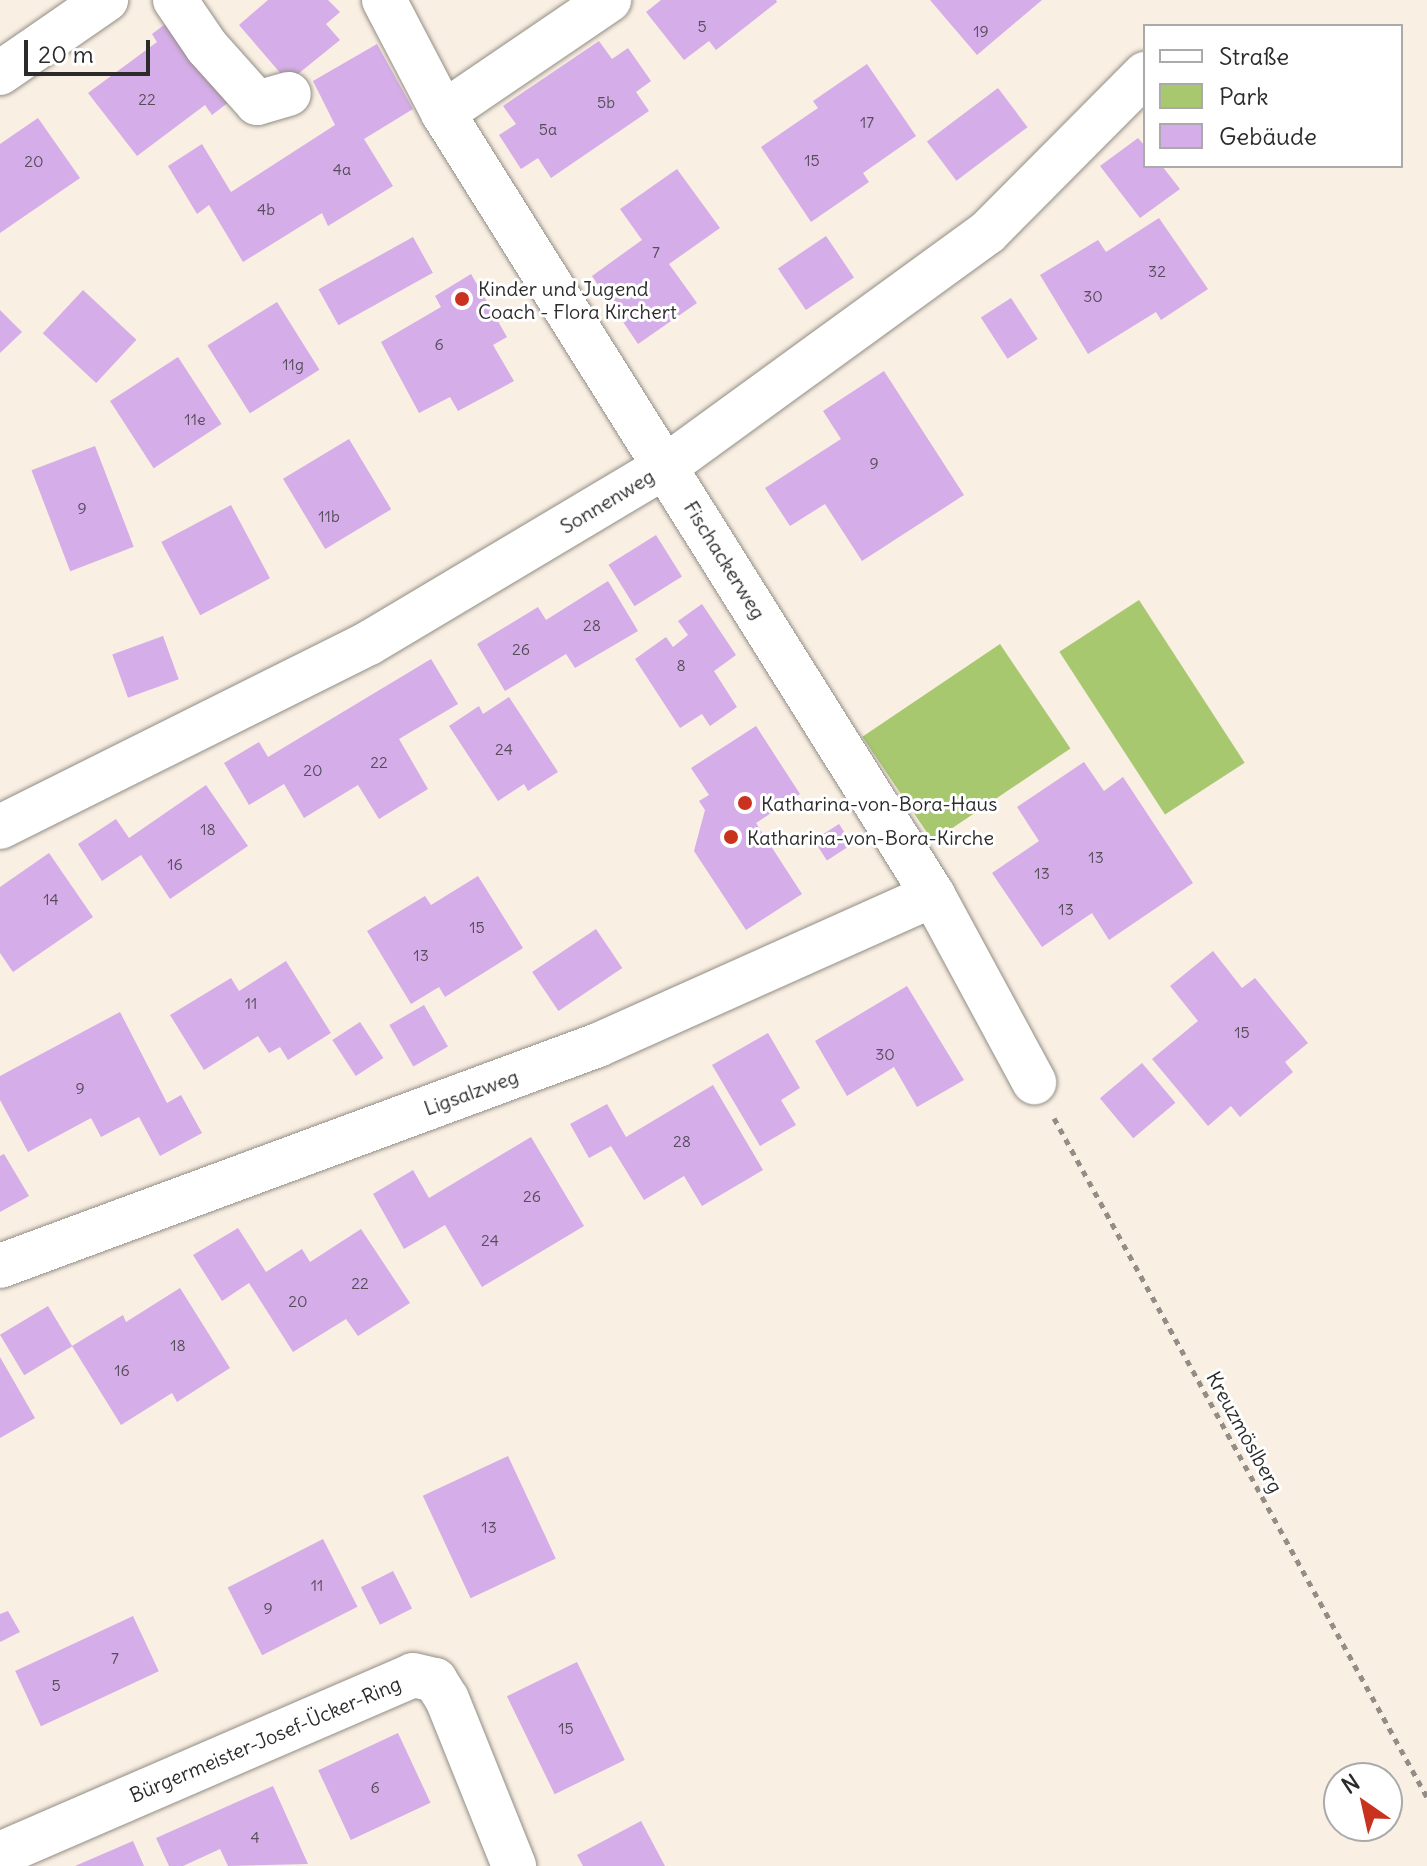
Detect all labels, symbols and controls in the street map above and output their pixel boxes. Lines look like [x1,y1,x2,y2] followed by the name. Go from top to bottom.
[697,16,707,36] house number: 5
[973,21,989,41] house number: 19
[28,24,154,74] scale bar
[1143,24,1403,168] legend
[38,39,94,69] text: 20 m
[1219,41,1289,71] text: Straße
[1219,81,1269,111] text: Park
[138,89,156,109] house number: 22
[597,92,615,112] house number: 5b
[860,112,874,132] house number: 17
[539,119,557,139] house number: 5a
[1219,121,1317,151] text: Gebäude
[804,150,820,170] house number: 15
[24,151,44,171] house number: 20
[333,159,351,179] house number: 4a
[257,199,275,219] house number: 4b
[652,242,660,262] house number: 7
[1148,261,1166,281] house number: 32
[478,276,677,323] place label: Kinder und Jugend Coach - Flora Kirchert
[1083,286,1103,306] house number: 30
[453,290,471,308] marker: Kinder und Jugend Coach - Flora Kirchert
[434,334,444,354] house number: 6
[282,354,304,374] house number: 11g
[184,409,206,429] house number: 11e
[869,453,879,473] house number: 9
[556,464,658,538] street label: Sonnenweg
[679,496,771,624] street label: Fischackerweg
[77,498,87,518] house number: 9
[318,506,340,526] house number: 11b
[583,615,601,635] house number: 28
[512,639,530,659] house number: 26
[676,655,686,675] house number: 8
[495,739,513,759] house number: 24
[370,752,388,772] house number: 22
[303,760,323,780] house number: 20
[761,791,997,815] place label: Katharina-von-Bora-Haus
[736,794,754,812] marker: Katharina-von-Bora-Haus
[200,819,216,839] house number: 18
[747,825,994,849] place label: Katharina-von-Bora-Kirche
[722,828,740,846] marker: Katharina-von-Bora-Kirche
[1088,847,1104,867] house number: 13
[167,854,183,874] house number: 16
[1034,863,1050,883] house number: 13
[43,889,59,909] house number: 14
[1058,899,1074,919] house number: 13
[469,917,485,937] house number: 15
[413,945,429,965] house number: 13
[245,993,257,1013] house number: 11
[1234,1022,1250,1042] house number: 15
[875,1044,895,1064] house number: 30
[421,1064,521,1120] street label: Ligsalzweg
[75,1078,85,1098] house number: 9
[673,1131,691,1151] house number: 28
[523,1186,541,1206] house number: 26
[481,1230,499,1250] house number: 24
[351,1273,369,1293] house number: 22
[288,1291,308,1311] house number: 20
[170,1335,186,1355] house number: 18
[114,1360,130,1380] house number: 16
[1202,1367,1288,1497] street label: Kreuzmöslberg
[481,1517,497,1537] house number: 13
[311,1575,323,1595] house number: 11
[263,1598,273,1618] house number: 9
[111,1648,119,1668] house number: 7
[126,1671,404,1807] street label: Bürgermeister-Josef-Ücker-Ring
[51,1675,61,1695] house number: 5
[558,1718,574,1738] house number: 15
[1323,1762,1403,1842] north arrow
[1337,1768,1365,1800] text: N
[370,1777,380,1797] house number: 6
[250,1827,260,1847] house number: 4

